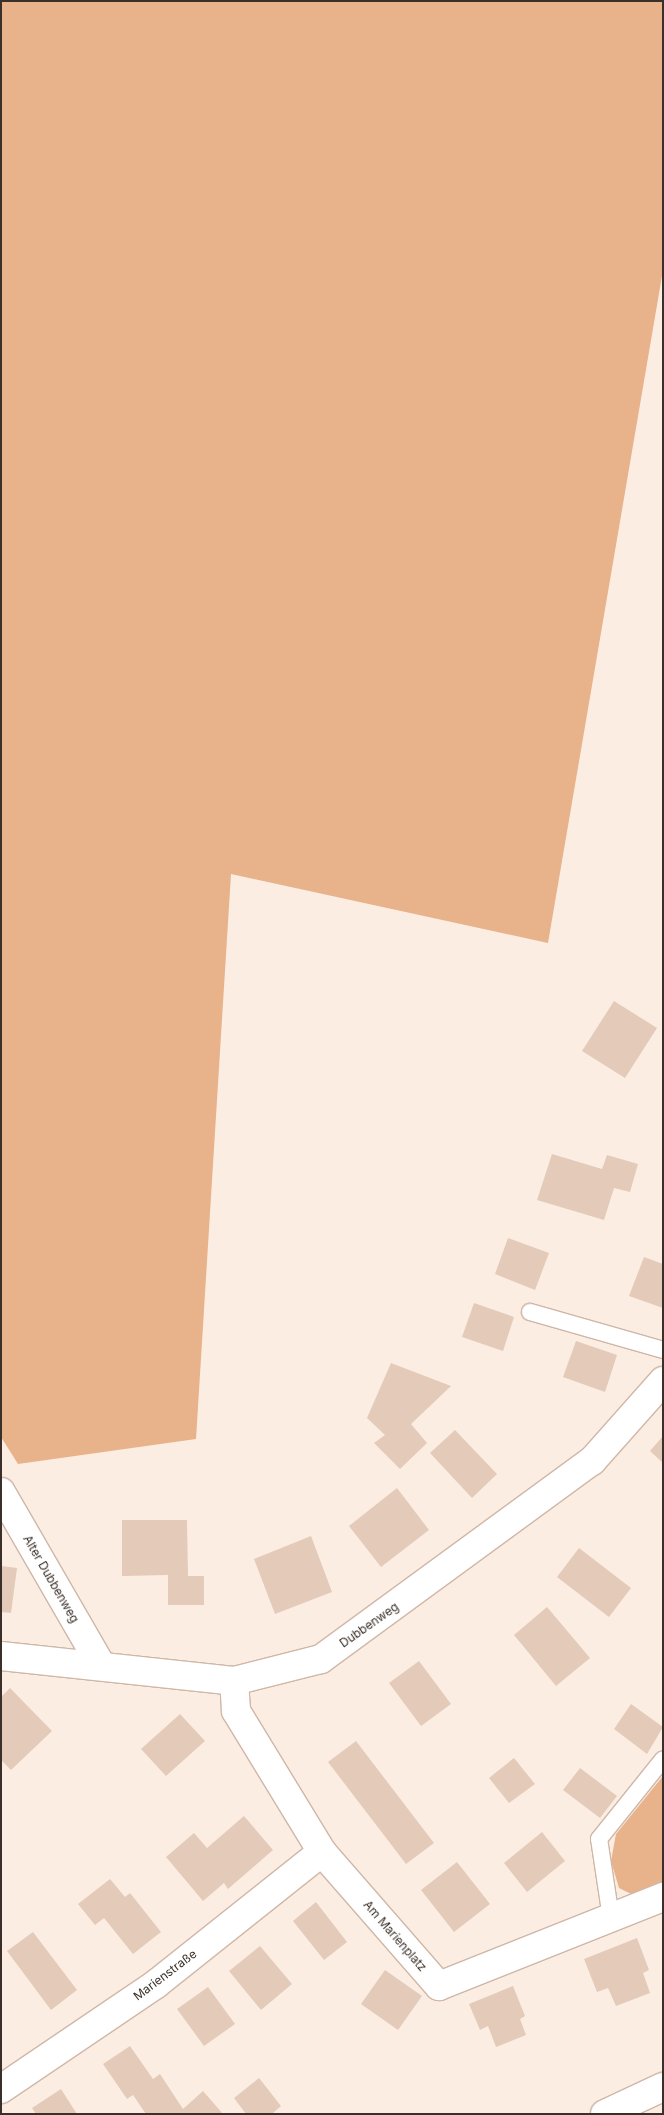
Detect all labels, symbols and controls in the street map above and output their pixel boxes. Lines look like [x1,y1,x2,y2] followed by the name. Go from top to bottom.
[20,1533,82,1625] street label: Alter Dubbenweg
[337,1599,401,1651] street label: Dubbenweg
[360,1898,430,1974] street label: Am Marienplatz
[131,1947,199,2003] street label: Marienstraße

